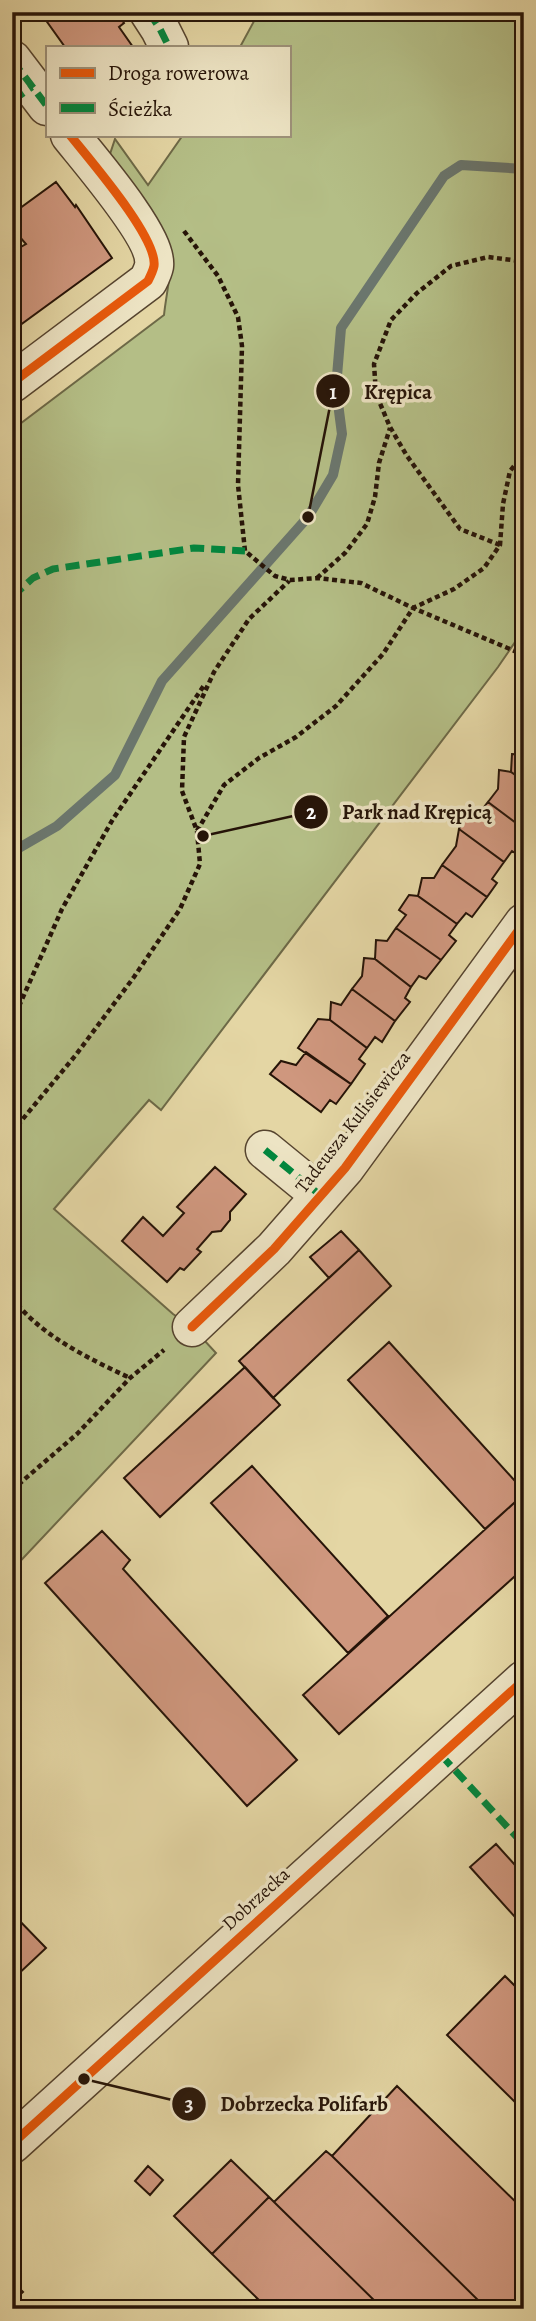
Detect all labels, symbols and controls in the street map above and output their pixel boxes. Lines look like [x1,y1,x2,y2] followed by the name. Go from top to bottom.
[46,46,290,136] legend
[108,59,250,87] text: Droga rowerowa
[108,95,173,123] text: Ścieżka
[315,370,446,412] callout: Krępica
[329,378,337,406] text: 1
[364,378,433,406] text: Krępica
[293,791,506,833] callout: Park nad Krępicą
[306,798,316,826] text: 2
[342,798,493,826] text: Park nad Krępicą
[289,1045,417,1199] street label: Tadeusza Kulisiewicza
[216,1861,296,1936] street label: Dobrzecka
[172,2083,402,2125] callout: Dobrzecka Polifarb
[184,2090,194,2118] text: 3
[220,2090,388,2118] text: Dobrzecka Polifarb

